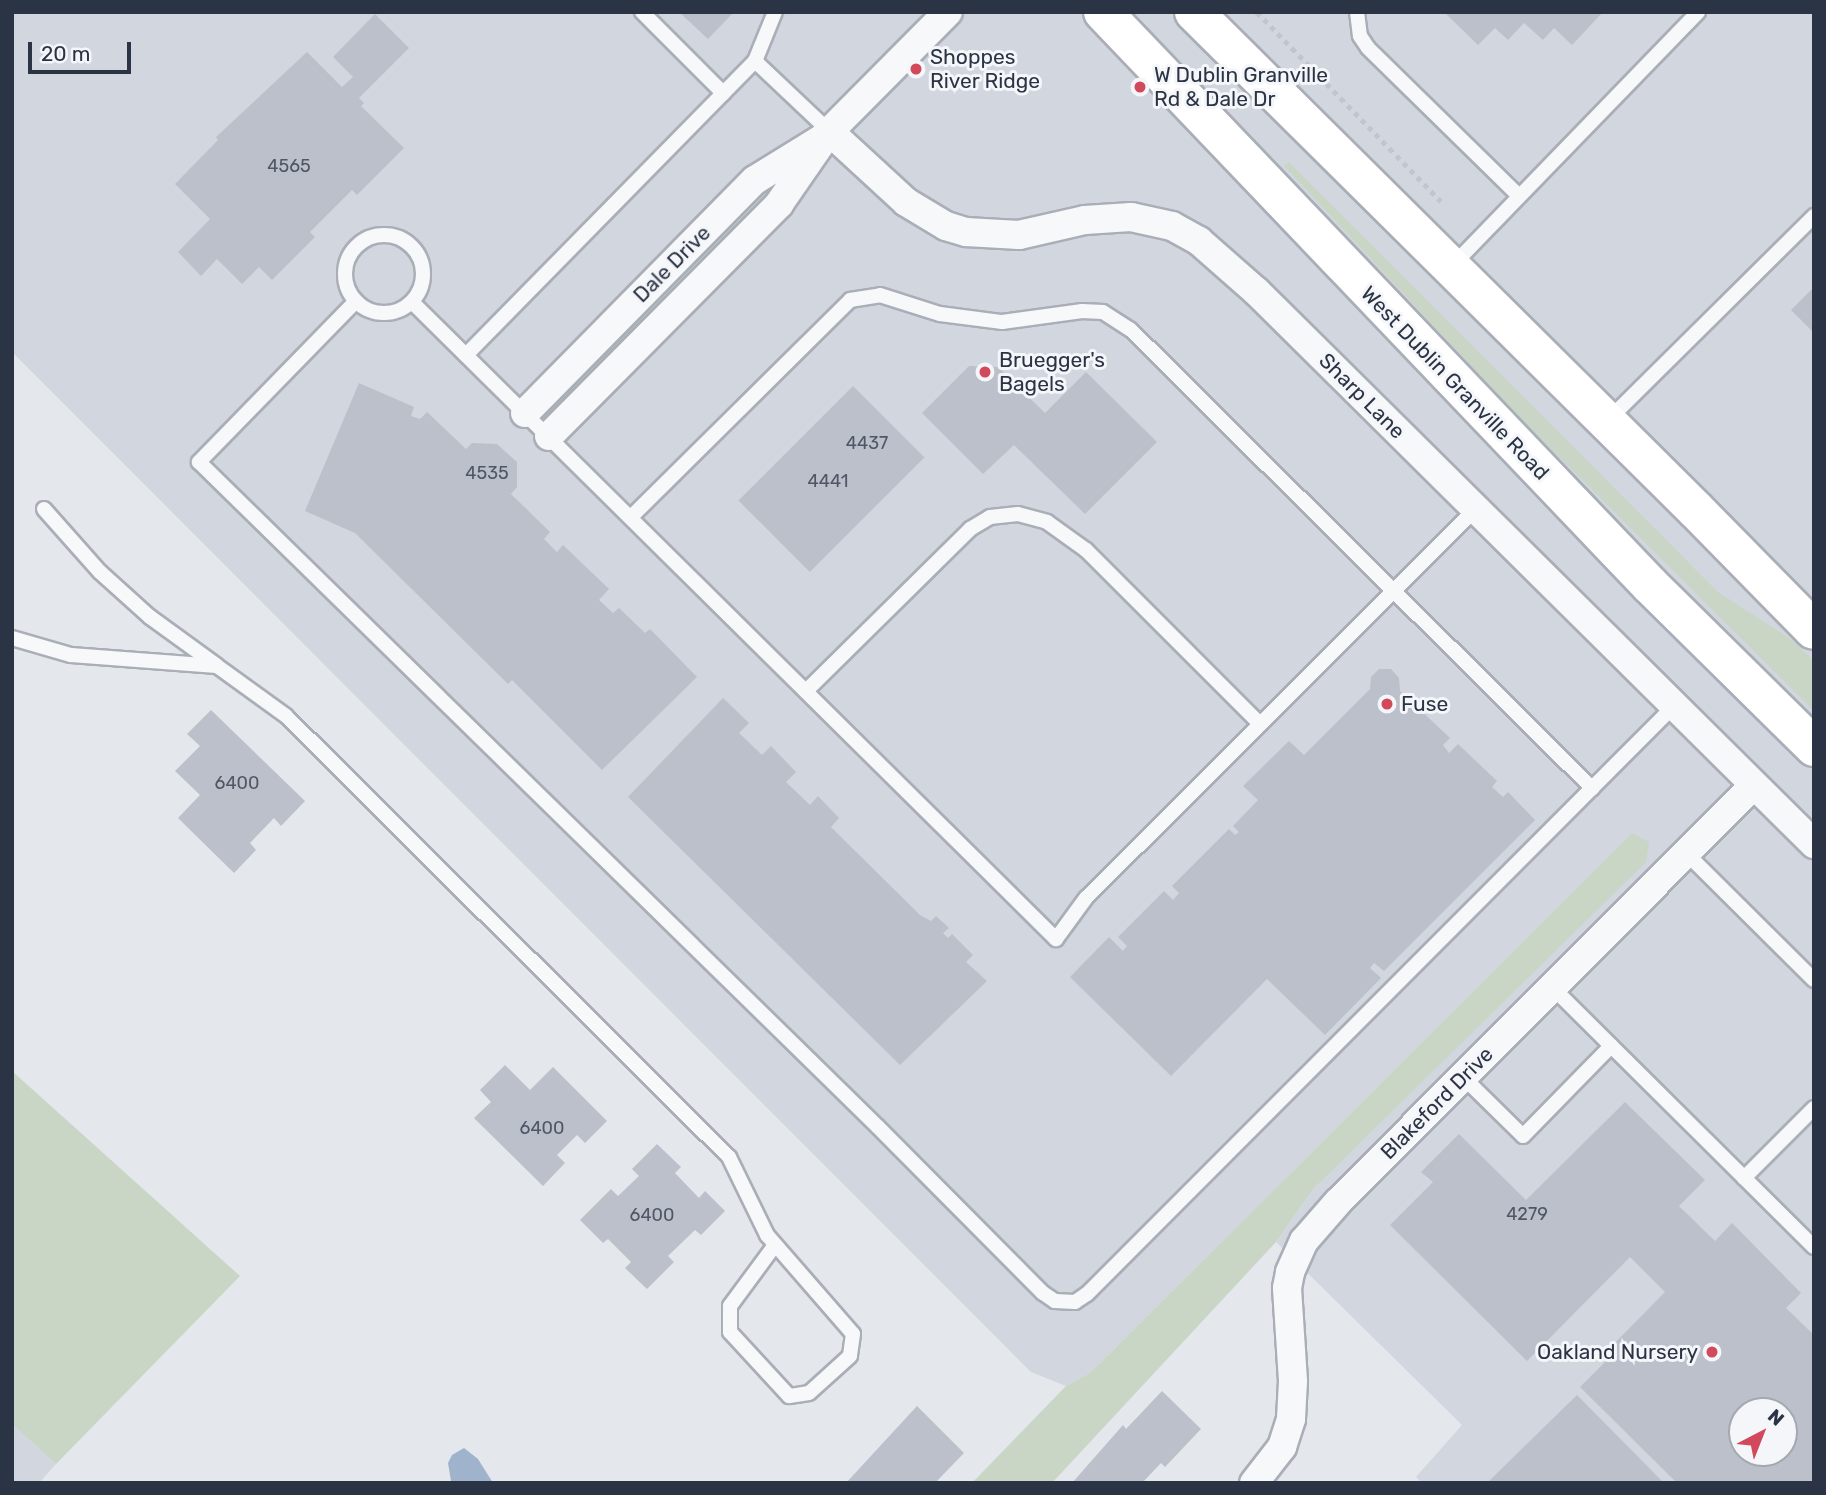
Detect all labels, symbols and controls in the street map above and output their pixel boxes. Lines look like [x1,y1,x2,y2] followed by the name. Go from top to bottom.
[32,28,135,72] scale bar
[41,41,90,66] text: 20 m
[930,44,1041,94] place label: Shoppes River Ridge
[908,61,924,77] marker: Shoppes River Ridge
[1154,62,1328,112] place label: W Dublin Granville Rd & Dale Dr
[1132,79,1148,95] marker: W Dublin Granville Rd & Dale Dr
[267,155,311,177] house number: 4565
[628,220,716,308] street label: Dale Drive
[1356,281,1554,485] street label: West Dublin Granville Road
[999,347,1105,397] place label: Bruegger's Bagels
[1314,348,1410,444] street label: Sharp Lane
[977,364,993,380] marker: Bruegger's Bagels
[846,432,888,454] house number: 4437
[465,462,509,484] house number: 4535
[808,470,848,492] house number: 4441
[1401,691,1448,717] place label: Fuse
[1379,696,1395,712] marker: Fuse
[215,772,259,794] house number: 6400
[1376,1042,1498,1164] street label: Blakeford Drive
[520,1117,564,1139] house number: 6400
[1506,1203,1548,1225] house number: 4279
[630,1204,674,1226] house number: 6400
[1537,1339,1698,1365] place label: Oakland Nursery
[1704,1344,1720,1360] marker: Oakland Nursery
[1728,1397,1798,1467] north arrow
[1763,1404,1789,1431] text: N

